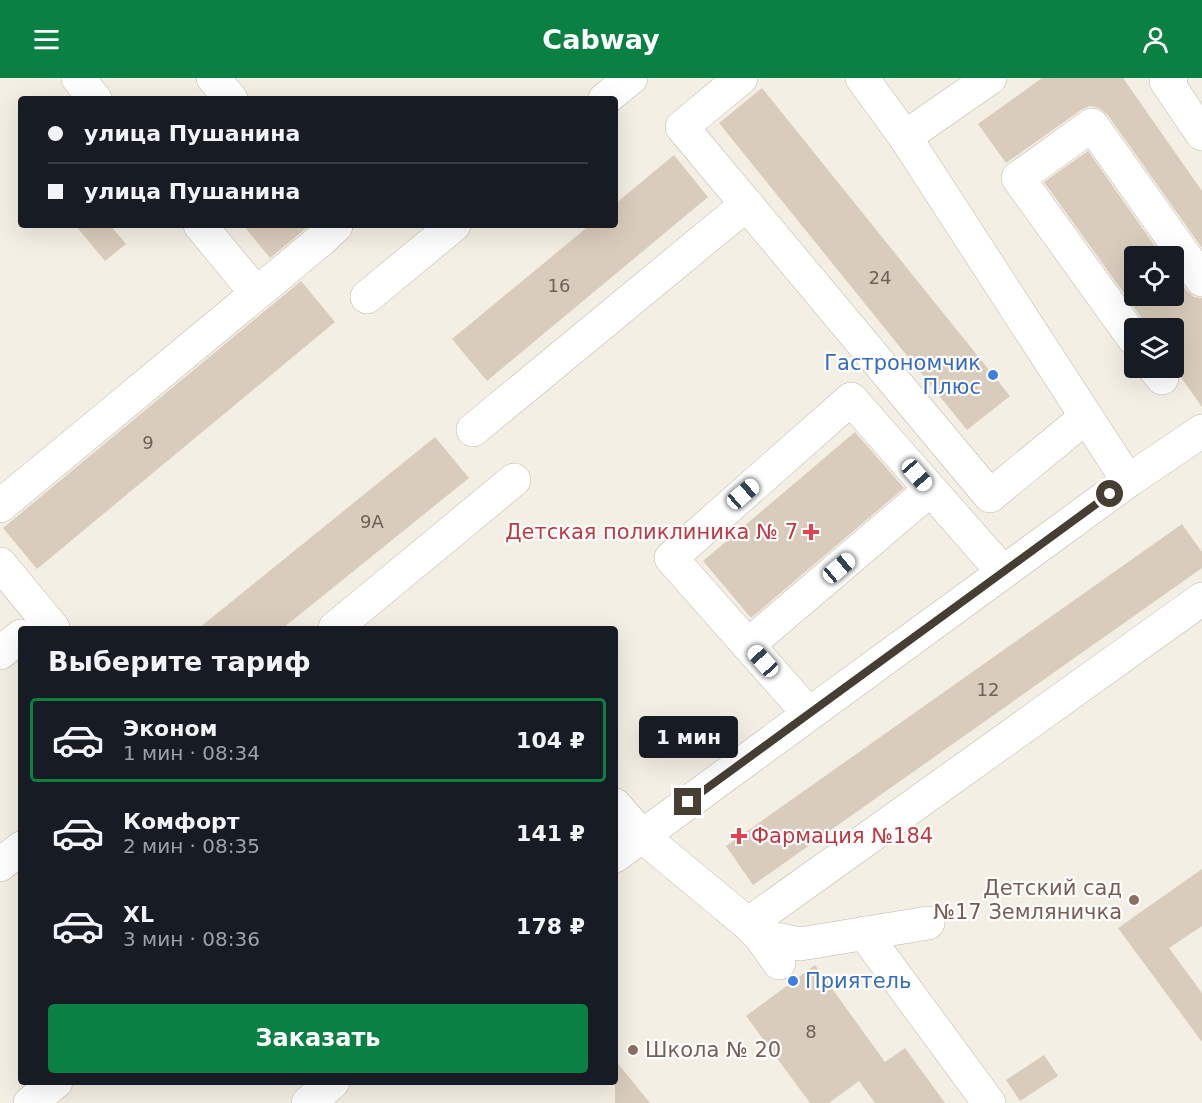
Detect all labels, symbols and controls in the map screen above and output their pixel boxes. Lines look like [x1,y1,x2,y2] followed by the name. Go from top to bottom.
[30,23,63,56] icon: menu
[1139,23,1172,56] icon: person
[542,24,660,55] text: Cabway
[84,121,300,146] text: улица Пушанина
[84,179,300,204] text: улица Пушанина
[1124,246,1184,378] map controls
[1124,246,1184,306] button: locate
[869,267,891,288] house number: 24
[548,275,570,296] house number: 16
[1124,318,1184,378] button: layers
[824,351,981,399] place label: Гастрономчик Плюс
[986,368,1000,382] marker: Гастрономчик Плюс
[142,432,154,453] house number: 9
[898,456,936,494] car
[724,475,762,513] car
[1096,480,1123,507] route start
[360,511,385,532] house number: 9А
[505,520,798,544] place label: Детская поликлиника № 7
[802,523,820,541] marker: Детская поликлиника № 7
[819,550,859,586] car
[744,642,782,680] car
[48,646,311,677] text: Выберите тариф
[977,679,999,700] house number: 12
[51,713,105,767] icon: car
[638,715,738,757] callout: 1 мин
[123,716,218,741] text: Эконом
[656,725,721,749] text: 1 мин
[516,728,585,753] text: 104 ₽
[123,741,260,765] text: 1 мин · 08:34
[674,788,701,815] route end
[51,806,105,860] icon: car
[123,809,240,834] text: Комфорт
[516,821,585,846] text: 141 ₽
[751,824,933,848] place label: Фармация №184
[732,829,746,843] marker: Фармация №184
[123,834,260,858] text: 2 мин · 08:35
[933,876,1122,924] place label: Детский сад №17 Земляничка
[1127,893,1141,907] marker: Детский сад №17 Земляничка
[51,899,105,953] icon: car
[123,902,154,927] text: XL
[516,914,585,939] text: 178 ₽
[123,927,260,951] text: 3 мин · 08:36
[805,969,911,993] place label: Приятель
[786,974,800,988] marker: Приятель
[48,1004,588,1073] button: Заказать
[805,1021,817,1042] house number: 8
[645,1038,781,1062] place label: Школа № 20
[626,1043,640,1057] marker: Школа № 20

